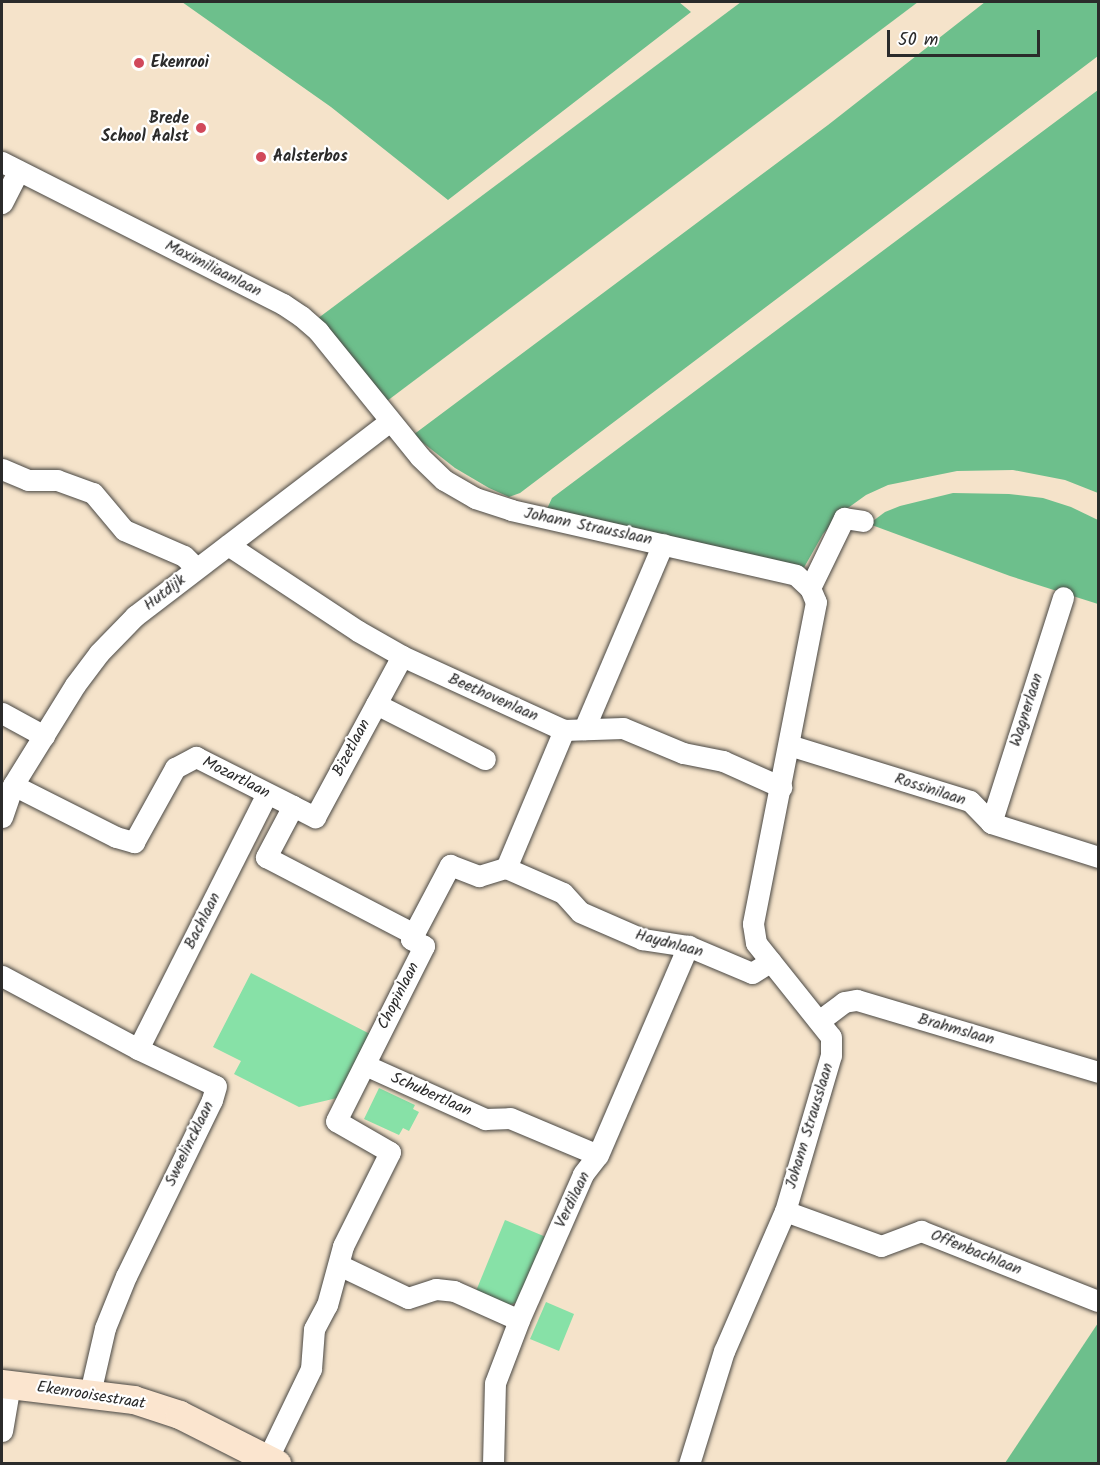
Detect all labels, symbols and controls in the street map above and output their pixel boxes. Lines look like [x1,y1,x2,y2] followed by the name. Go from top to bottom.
[890,18,1043,56] scale bar
[898,26,938,55] text: 50 m
[151,53,209,73] place label: Ekenrooi
[132,56,146,70] marker: Ekenrooi
[101,109,189,147] place label: Brede School Aalst
[194,121,208,135] marker: Brede School Aalst
[273,147,348,167] place label: Aalsterbos
[254,150,268,164] marker: Aalsterbos
[161,236,265,302] street label: Maximiliaanlaan
[522,504,654,550] street label: Johann Strausslaan
[140,571,190,615] street label: Hutdijk
[445,670,541,726] street label: Beethovenlaan
[1006,671,1048,749] street label: Wagnerlaan
[329,716,375,780] street label: Bizetlaan
[199,753,273,803] street label: Mozartlaan
[892,769,968,811] street label: Rossinilaan
[181,890,225,952] street label: Bachlaan
[633,926,705,962] street label: Haydnlaan
[374,959,424,1033] street label: Chopinlaan
[916,1010,996,1050] street label: Brahmslaan
[782,1061,838,1191] street label: Johann Strausslaan
[388,1069,474,1121] street label: Schubertlaan
[161,1098,219,1190] street label: Sweelincklaan
[551,1169,595,1231] street label: Verdilaan
[928,1226,1024,1280] street label: Offenbachlaan
[35,1378,147,1414] street label: Ekenrooisestraat

